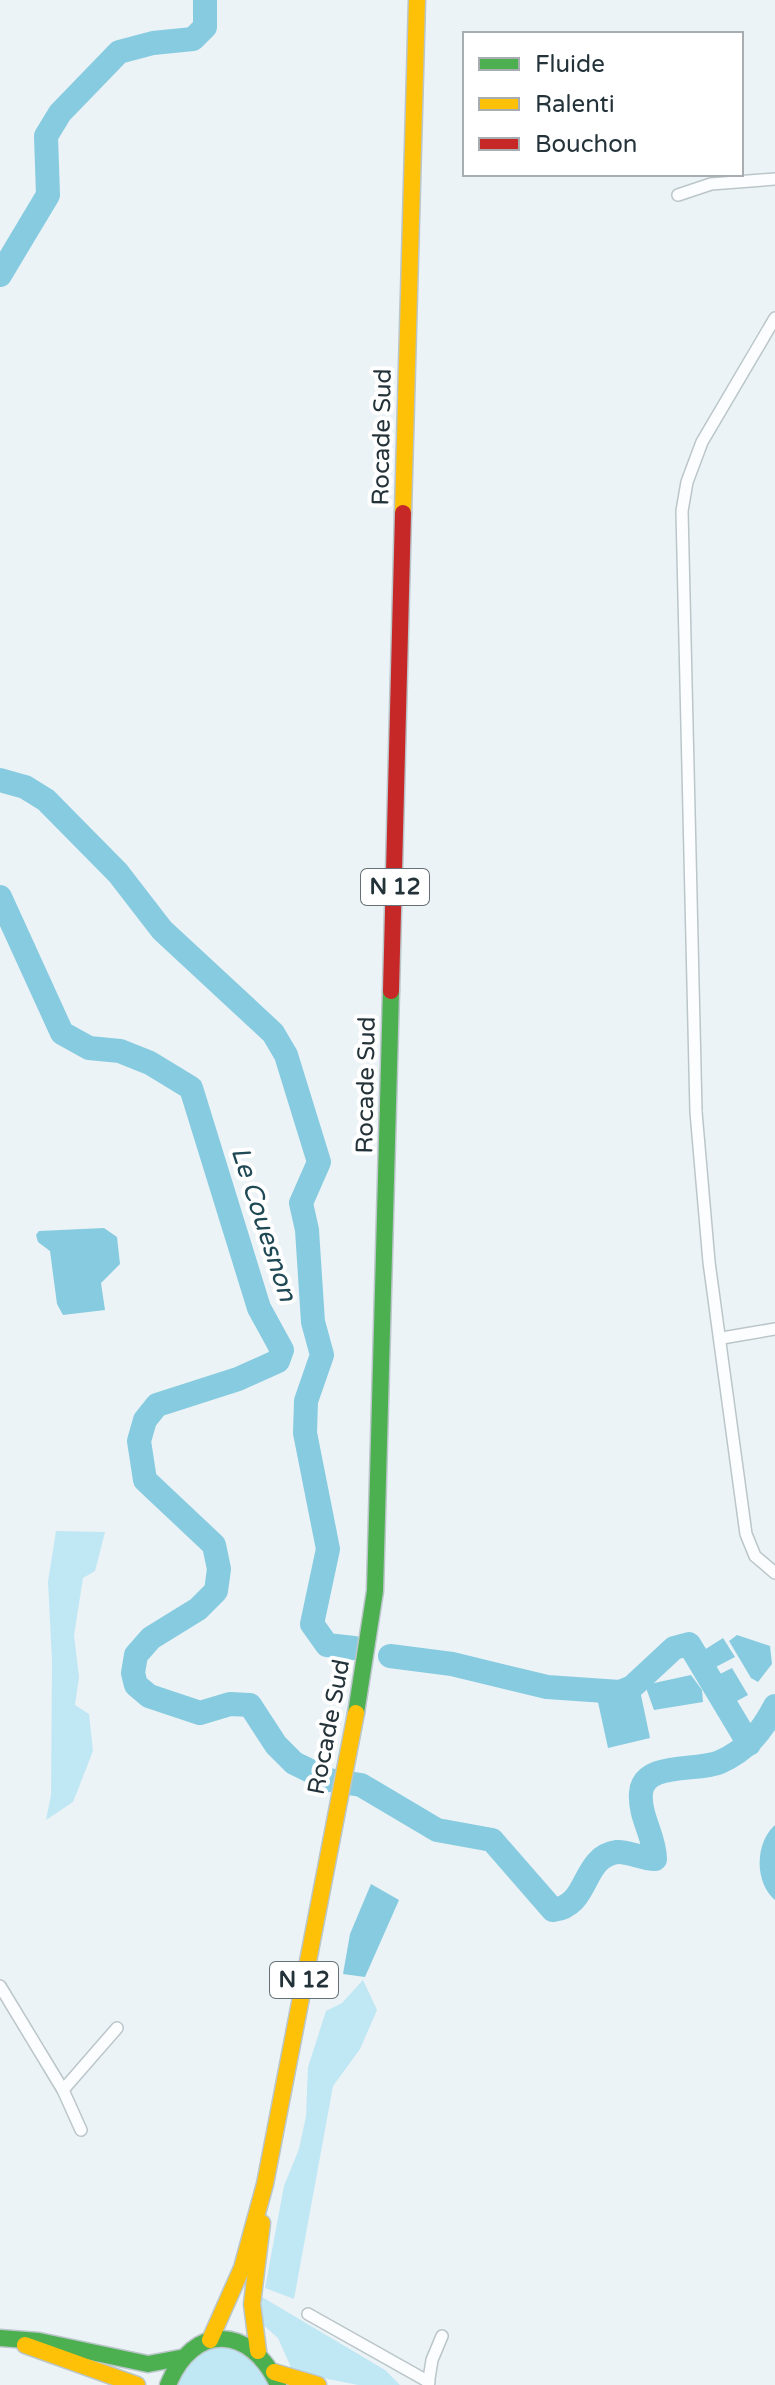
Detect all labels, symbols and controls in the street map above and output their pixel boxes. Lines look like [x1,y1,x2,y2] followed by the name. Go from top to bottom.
[463,32,743,176] legend
[535,50,605,79] text: Fluide
[535,90,615,119] text: Ralenti
[535,130,637,159] text: Bouchon
[366,368,398,506] street label: Rocade Sud
[361,869,429,905] road number: N 12
[350,1016,382,1154] street label: Rocade Sud
[224,1143,304,1306] water label: Le Couesnon
[302,1657,356,1797] street label: Rocade Sud
[270,1962,338,1998] road number: N 12

